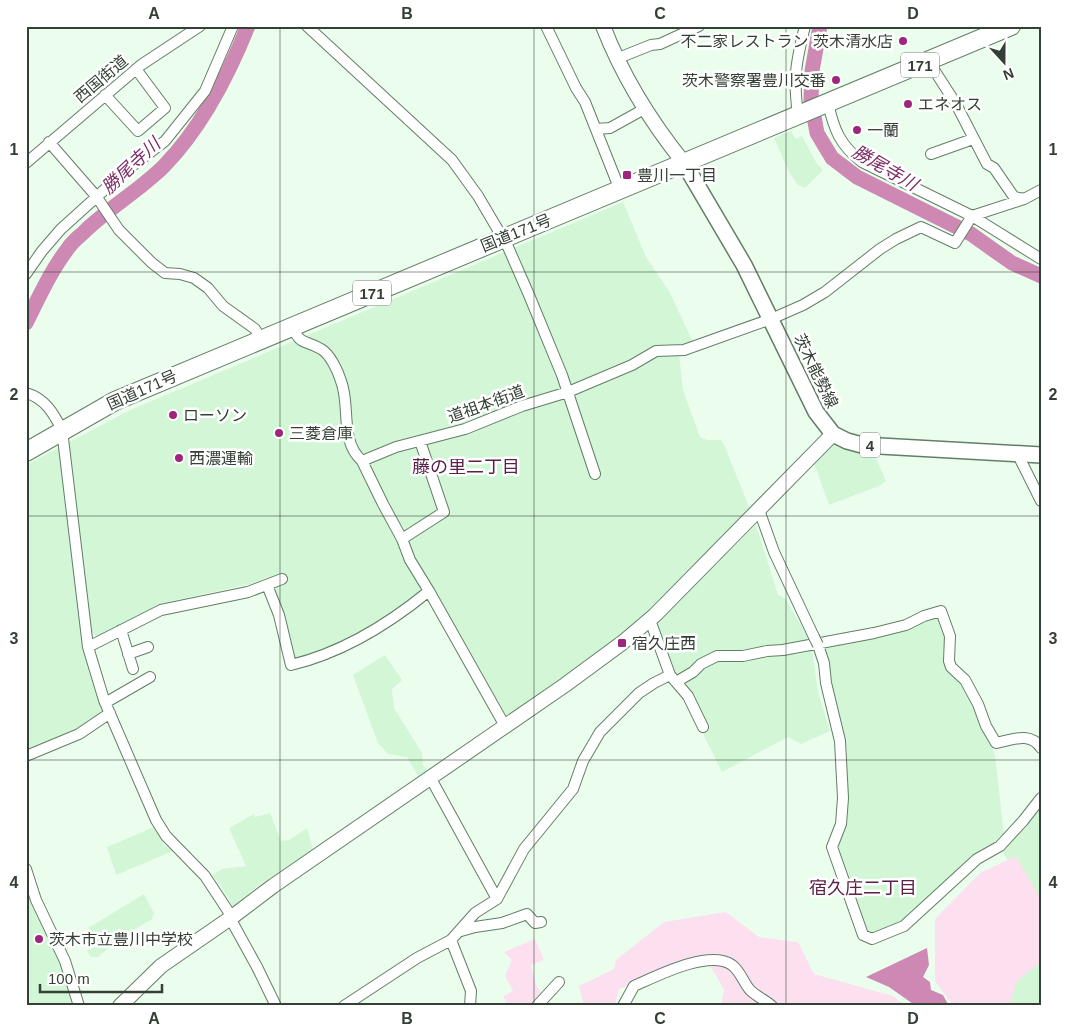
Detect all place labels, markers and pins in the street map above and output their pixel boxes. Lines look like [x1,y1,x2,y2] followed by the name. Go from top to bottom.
[681,33,893,50] place label: 不二家レストラン 茨木清水店
[897,35,909,47] marker: 不二家レストラン 茨木清水店
[682,72,826,89] place label: 茨木警察署豊川交番
[830,74,842,86] marker: 茨木警察署豊川交番
[918,96,982,113] place label: エネオス
[902,98,914,110] marker: エネオス
[867,122,899,139] place label: 一蘭
[851,124,863,136] marker: 一蘭
[637,167,717,184] place label: 豊川一丁目
[621,169,633,181] marker: 豊川一丁目
[183,407,247,424] place label: ローソン
[167,409,179,421] marker: ローソン
[289,425,353,442] place label: 三菱倉庫
[273,427,285,439] marker: 三菱倉庫
[189,450,253,467] place label: 西濃運輸
[173,452,185,464] marker: 西濃運輸
[632,635,696,652] place label: 宿久庄西
[616,637,628,649] marker: 宿久庄西
[49,931,193,948] place label: 茨木市立豊川中学校
[33,933,45,945] marker: 茨木市立豊川中学校

